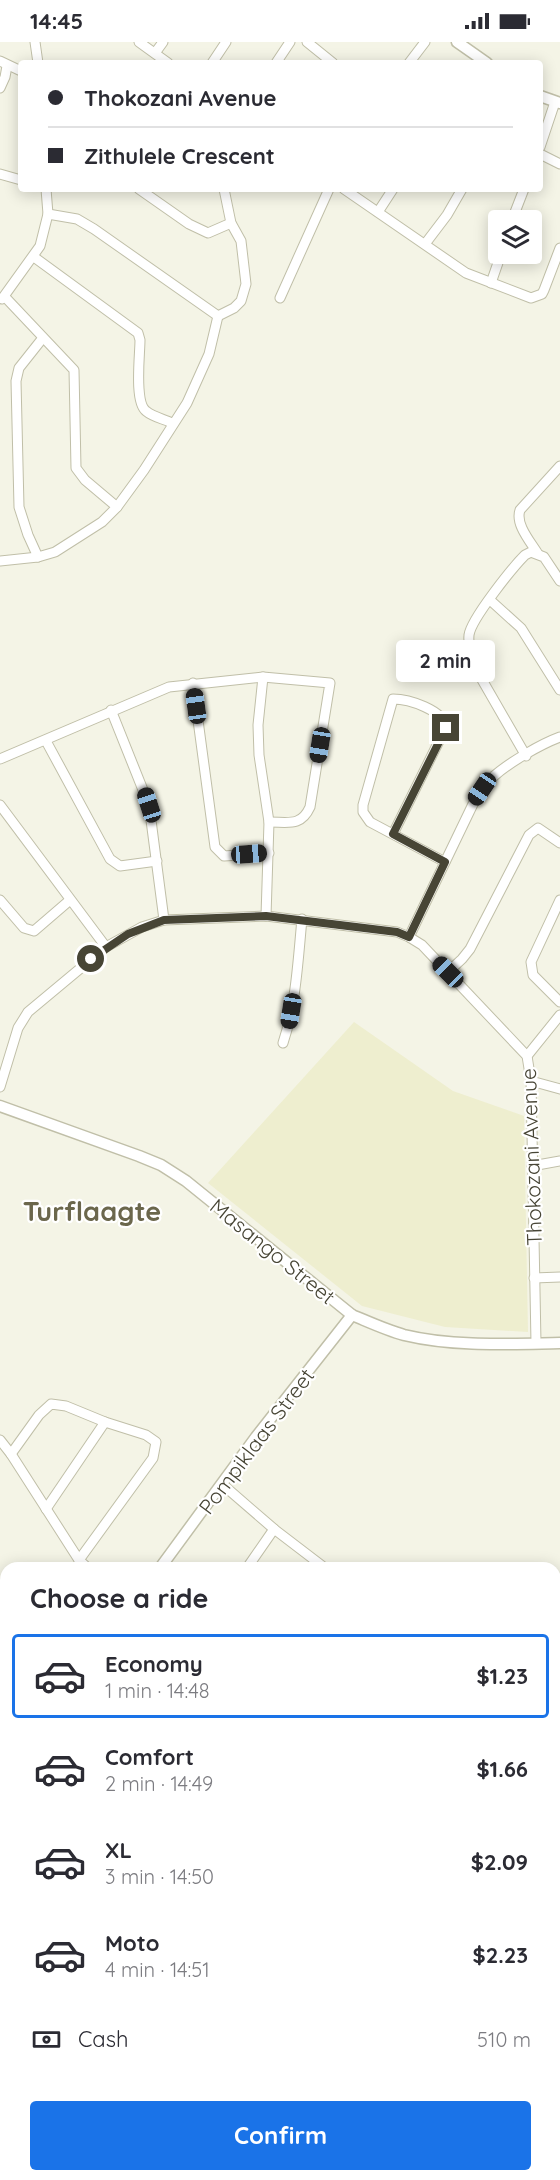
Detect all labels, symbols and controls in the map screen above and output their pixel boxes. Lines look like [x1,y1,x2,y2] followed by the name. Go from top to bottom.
[30,7,83,35] text: 14:45
[84,84,277,112] text: Thokozani Avenue
[84,142,275,170] text: Zithulele Crescent
[488,210,542,264] map controls
[488,210,542,264] button: layers
[396,641,496,683] callout: 2 min
[419,648,472,673] text: 2 min
[185,687,207,725] car
[432,714,459,741] route end
[308,726,332,764] car
[464,769,500,809] car
[135,785,163,825] car
[230,844,268,864] car
[77,945,104,972] route start
[429,953,467,991] car
[279,992,303,1030] car
[515,1068,547,1246] street label: Thokozani Avenue
[205,1193,341,1309] street label: Masango Street
[23,1194,161,1228] district label: Turflaagte
[193,1363,319,1519] street label: Pompiklaas Street
[30,1581,208,1615] text: Choose a ride
[33,1649,87,1703] icon: car
[105,1650,203,1678] text: Economy
[476,1662,528,1690] text: $1.23
[105,1678,209,1703] text: 1 min · 14:48
[33,1742,87,1796] icon: car
[105,1743,194,1771] text: Comfort
[476,1755,528,1783] text: $1.66
[105,1771,213,1796] text: 2 min · 14:49
[33,1835,87,1889] icon: car
[105,1836,132,1864] text: XL
[471,1848,528,1876] text: $2.09
[105,1864,214,1889] text: 3 min · 14:50
[33,1928,87,1982] icon: car
[105,1929,159,1957] text: Moto
[473,1941,528,1969] text: $2.23
[105,1957,210,1982] text: 4 min · 14:51
[30,2023,63,2056] icon: cash
[78,2025,129,2053] text: Cash
[477,2027,531,2052] text: 510 m
[30,2101,531,2170] button: Confirm

